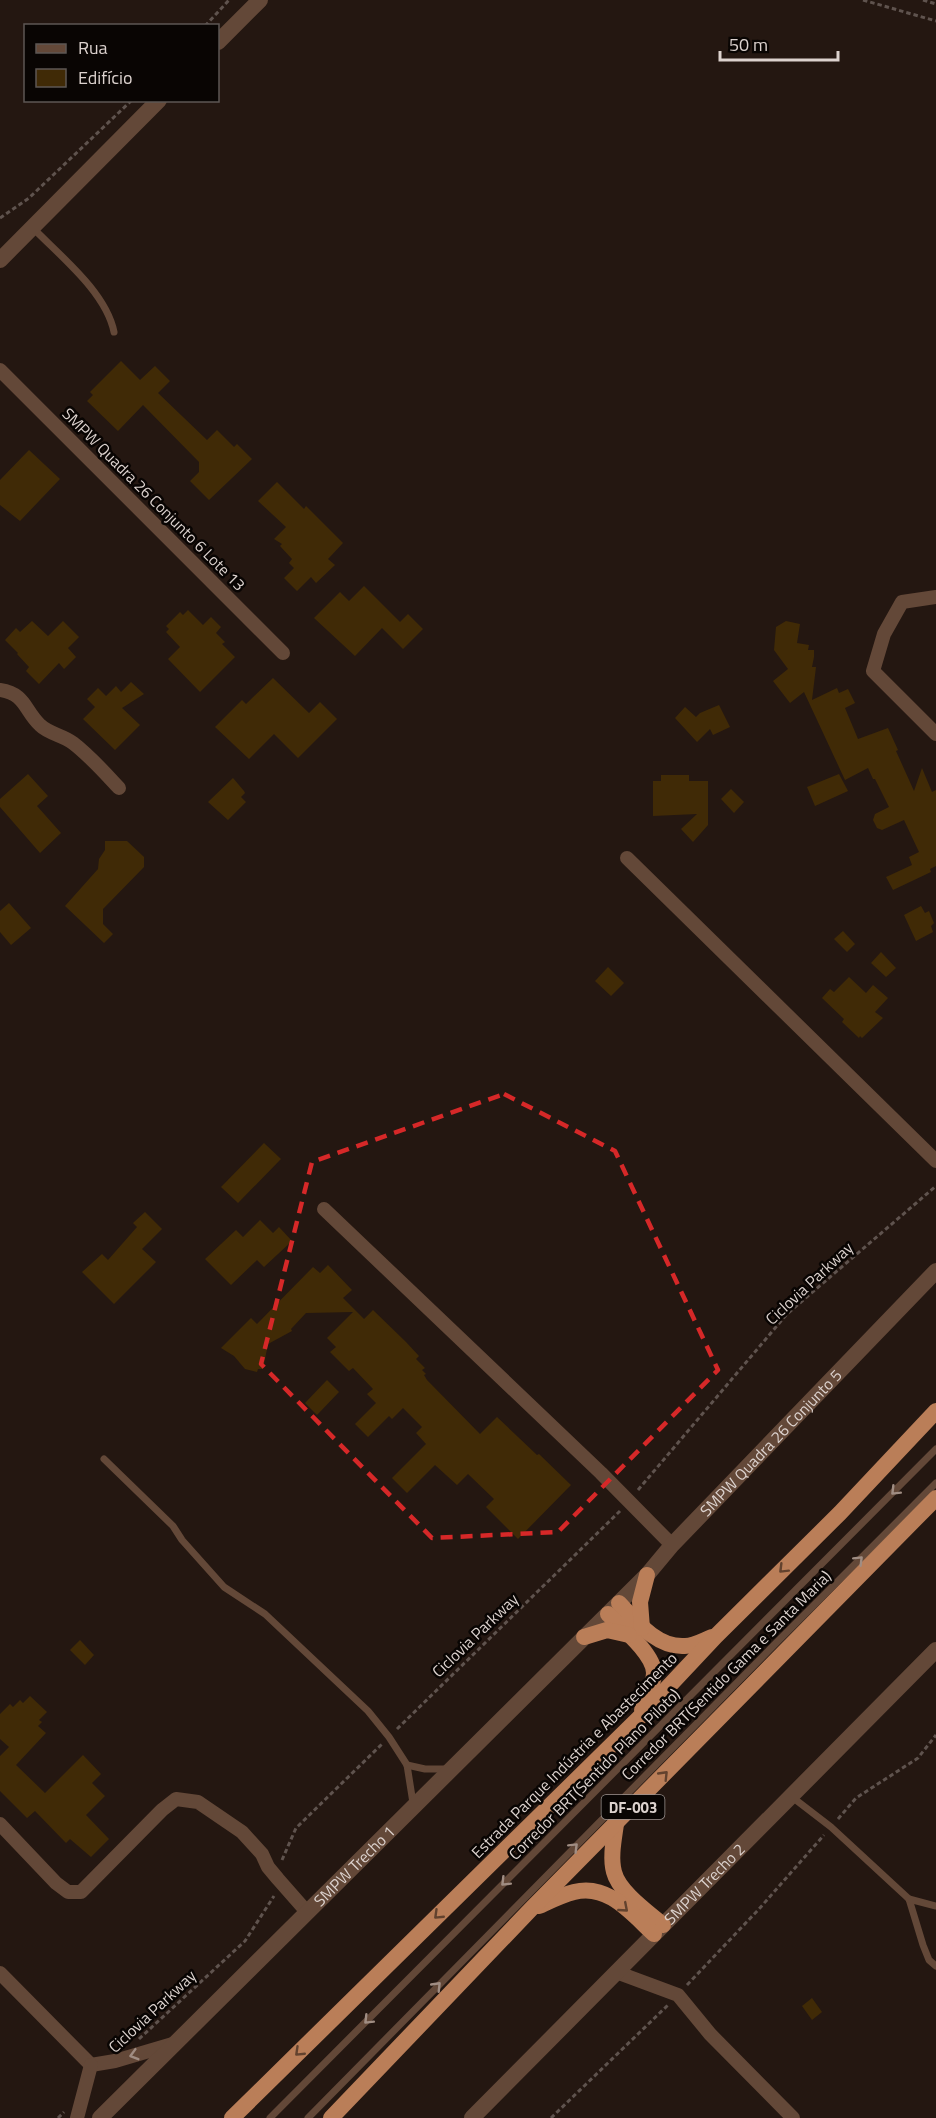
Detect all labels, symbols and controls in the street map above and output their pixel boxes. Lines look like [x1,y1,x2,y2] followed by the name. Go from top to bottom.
[24,24,219,102] legend
[720,24,838,62] scale bar
[729,31,768,58] text: 50 m
[78,34,108,61] text: Rua
[78,64,132,91] text: Edifício
[57,402,251,596] street label: SMPW Quadra 26 Conjunto 6 Lote 13
[760,1236,858,1330] street label: Ciclovia Parkway
[694,1364,847,1522] street label: SMPW Quadra 26 Conjunto 5
[891,1483,902,1494] one-way arrow
[852,1556,863,1567] one-way arrow
[780,1561,791,1572] one-way arrow
[616,1565,836,1785] street label: Corredor BRT(Sentido Gama e Santa Maria)
[426,1587,524,1683] street label: Ciclovia Parkway
[465,1646,683,1864] street label: Estrada Parque Indústria e Abastecimento
[503,1683,685,1865] street label: Corredor BRT(Sentido Plano Piloto)
[657,1771,668,1782] one-way arrow
[602,1795,664,1819] road number: DF-003
[308,1820,400,1912] street label: SMPW Trecho 1
[658,1837,750,1930] street label: SMPW Trecho 2
[567,1844,578,1854] one-way arrow
[502,1874,513,1885] one-way arrow
[618,1900,629,1911] one-way arrow
[435,1908,446,1919] one-way arrow
[103,1964,201,2058] street label: Ciclovia Parkway
[430,1983,441,1994] one-way arrow
[364,2013,375,2024] one-way arrow
[296,2044,307,2055] one-way arrow
[129,2048,140,2060] one-way arrow

